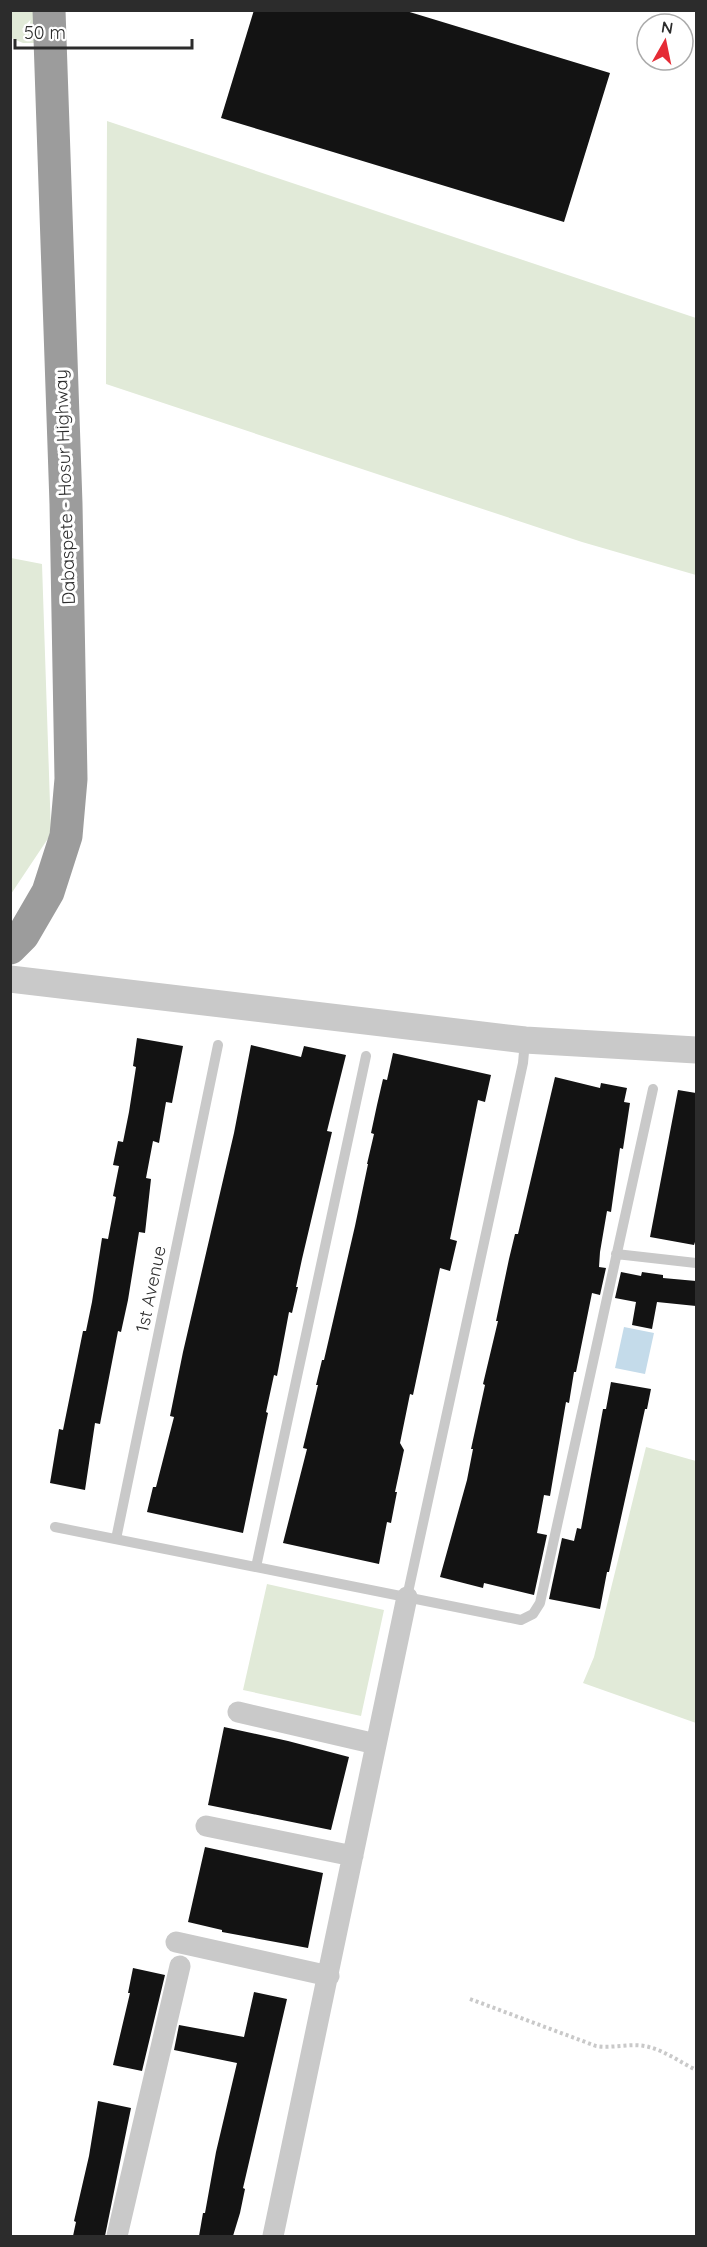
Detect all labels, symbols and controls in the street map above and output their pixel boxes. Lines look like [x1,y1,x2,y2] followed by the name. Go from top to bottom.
[15,12,192,50] scale bar
[635,12,695,72] north arrow
[660,16,675,38] text: N
[24,21,66,44] text: 50 m
[49,369,80,605] street label: Dabaspete - Hosur Highway
[130,1244,171,1334] street label: 1st Avenue

